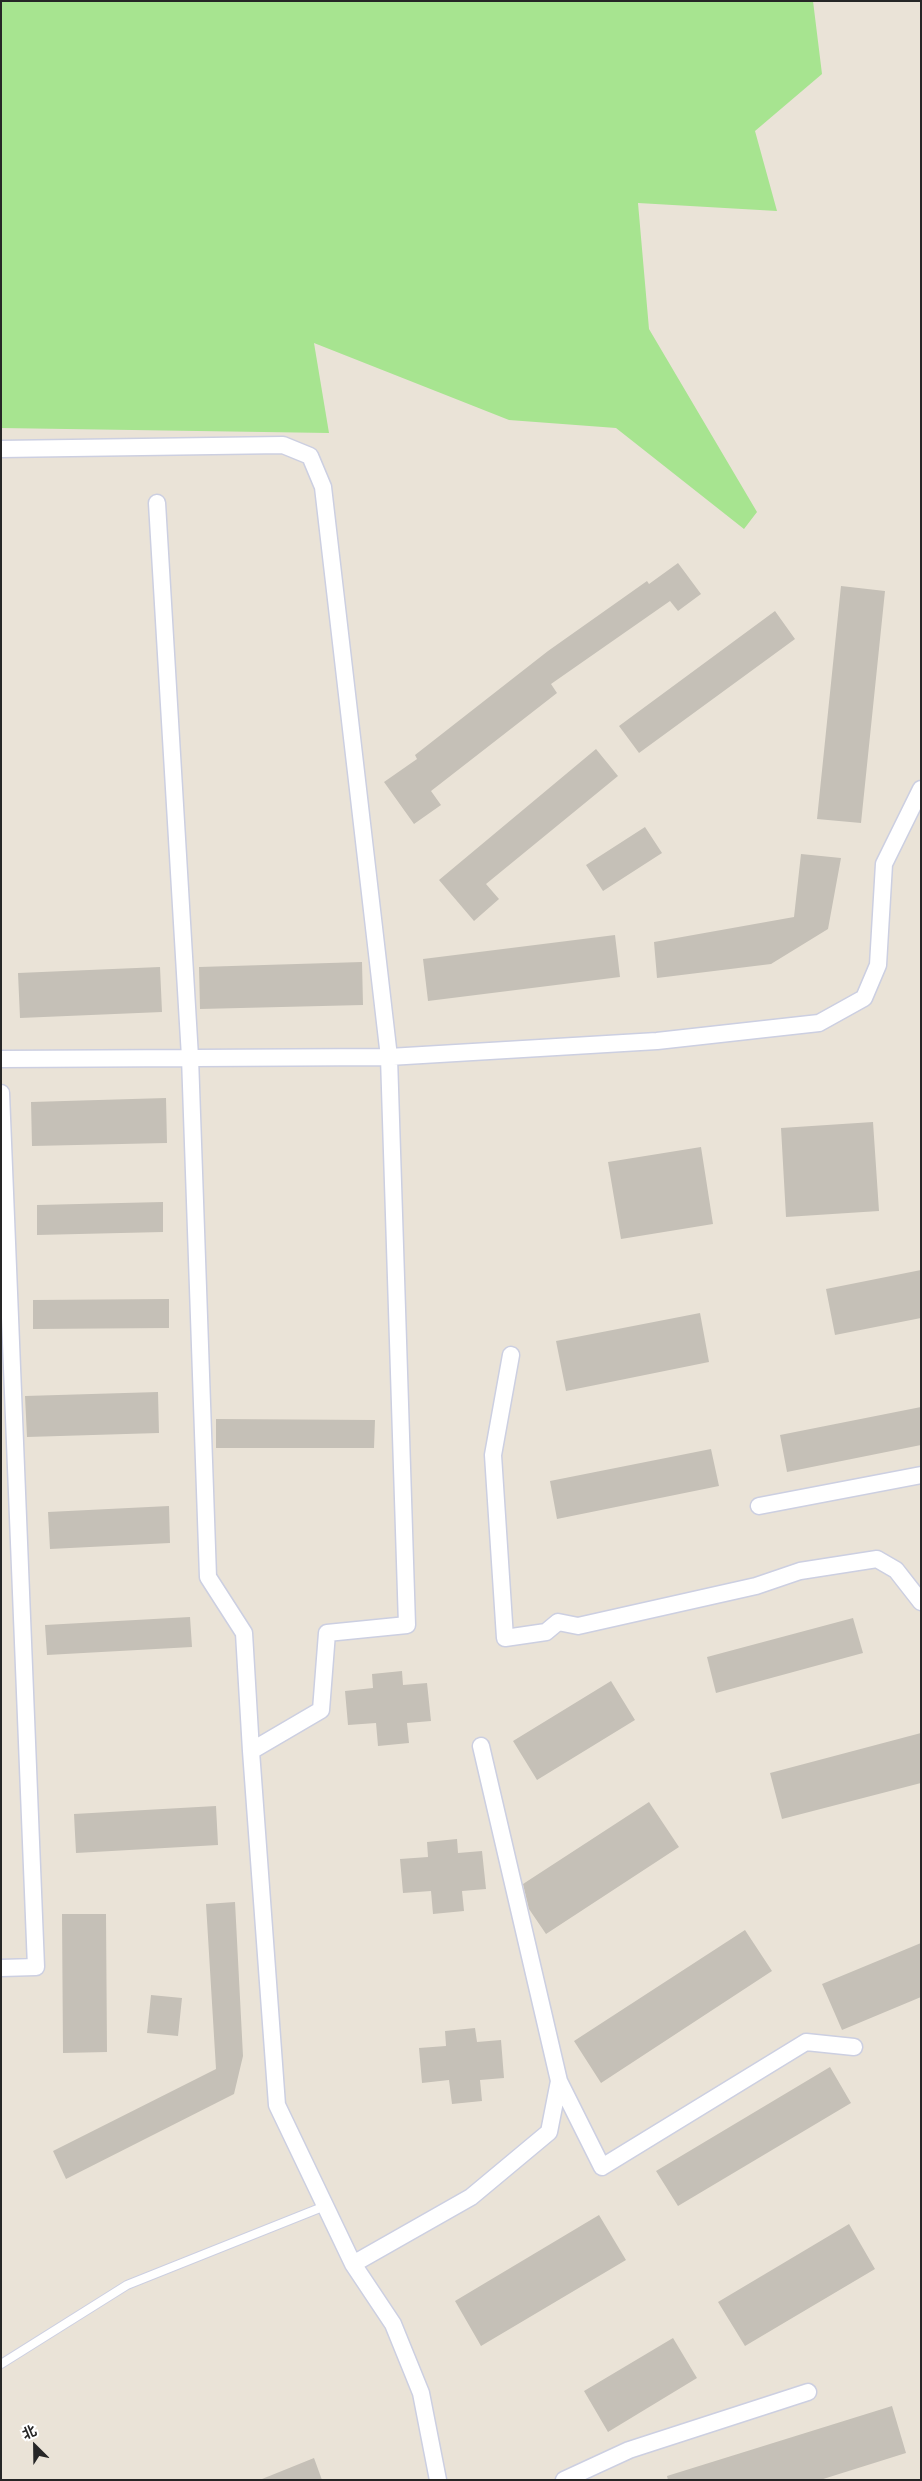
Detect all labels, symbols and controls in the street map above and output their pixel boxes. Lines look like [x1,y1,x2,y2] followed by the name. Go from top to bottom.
[10,2421,60,2471] north arrow
[20,2422,39,2442] text: 北

